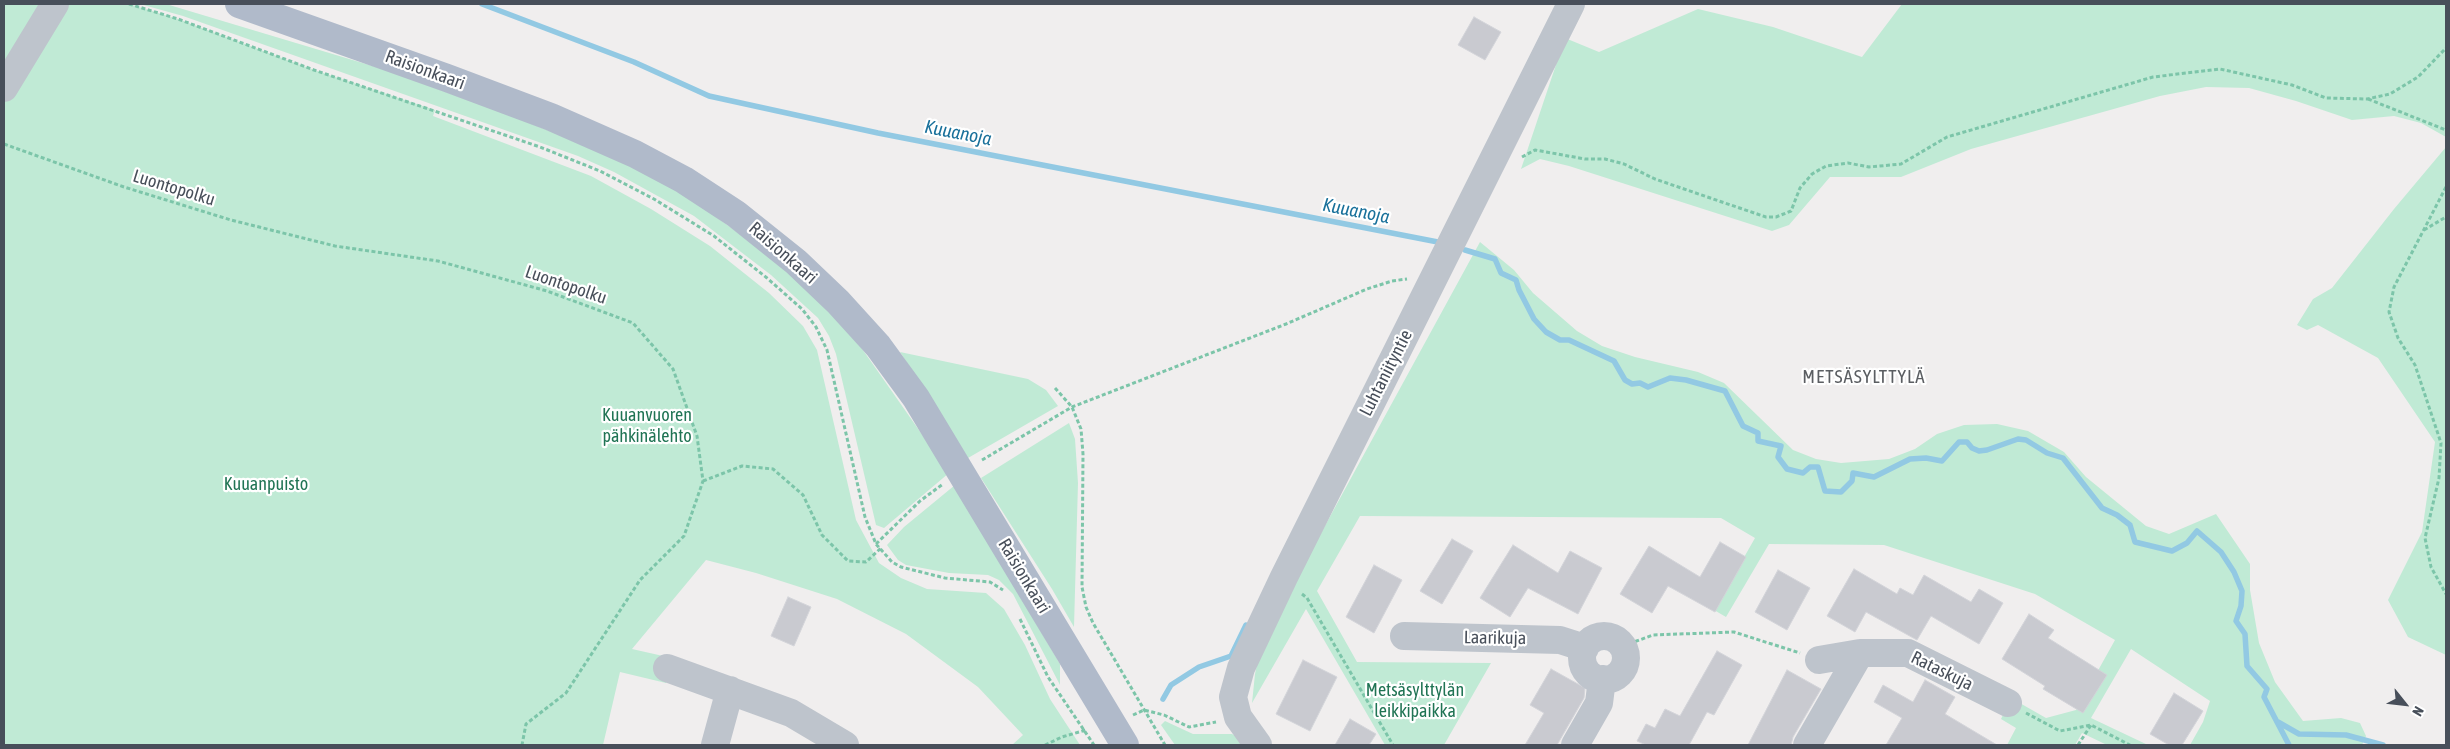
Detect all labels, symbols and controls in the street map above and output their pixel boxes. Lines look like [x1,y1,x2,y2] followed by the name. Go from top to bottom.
[382,46,468,94] street label: Raisionkaari
[923,115,993,151] water label: Kuuanoja
[130,165,218,211] street label: Luontopolku
[1321,193,1391,229] water label: Kuuanoja
[744,218,822,288] street label: Raisionkaari
[522,261,610,309] street label: Luontopolku
[1355,326,1417,420] street label: Luhtaniityntie
[1801,366,1927,388] district label: METSÄSYLTTYLÄ
[602,404,692,446] park label: Kuuanvuoren pähkinälehto
[224,473,308,495] park label: Kuuanpuisto
[993,535,1055,617] street label: Raisionkaari
[1464,627,1526,649] street label: Laarikuja
[1907,647,1977,695] street label: Rataskuja
[1366,679,1464,722] park label: Metsäsylttylän leikkipaikka
[2380,679,2430,729] north arrow
[2409,704,2427,719] text: N

